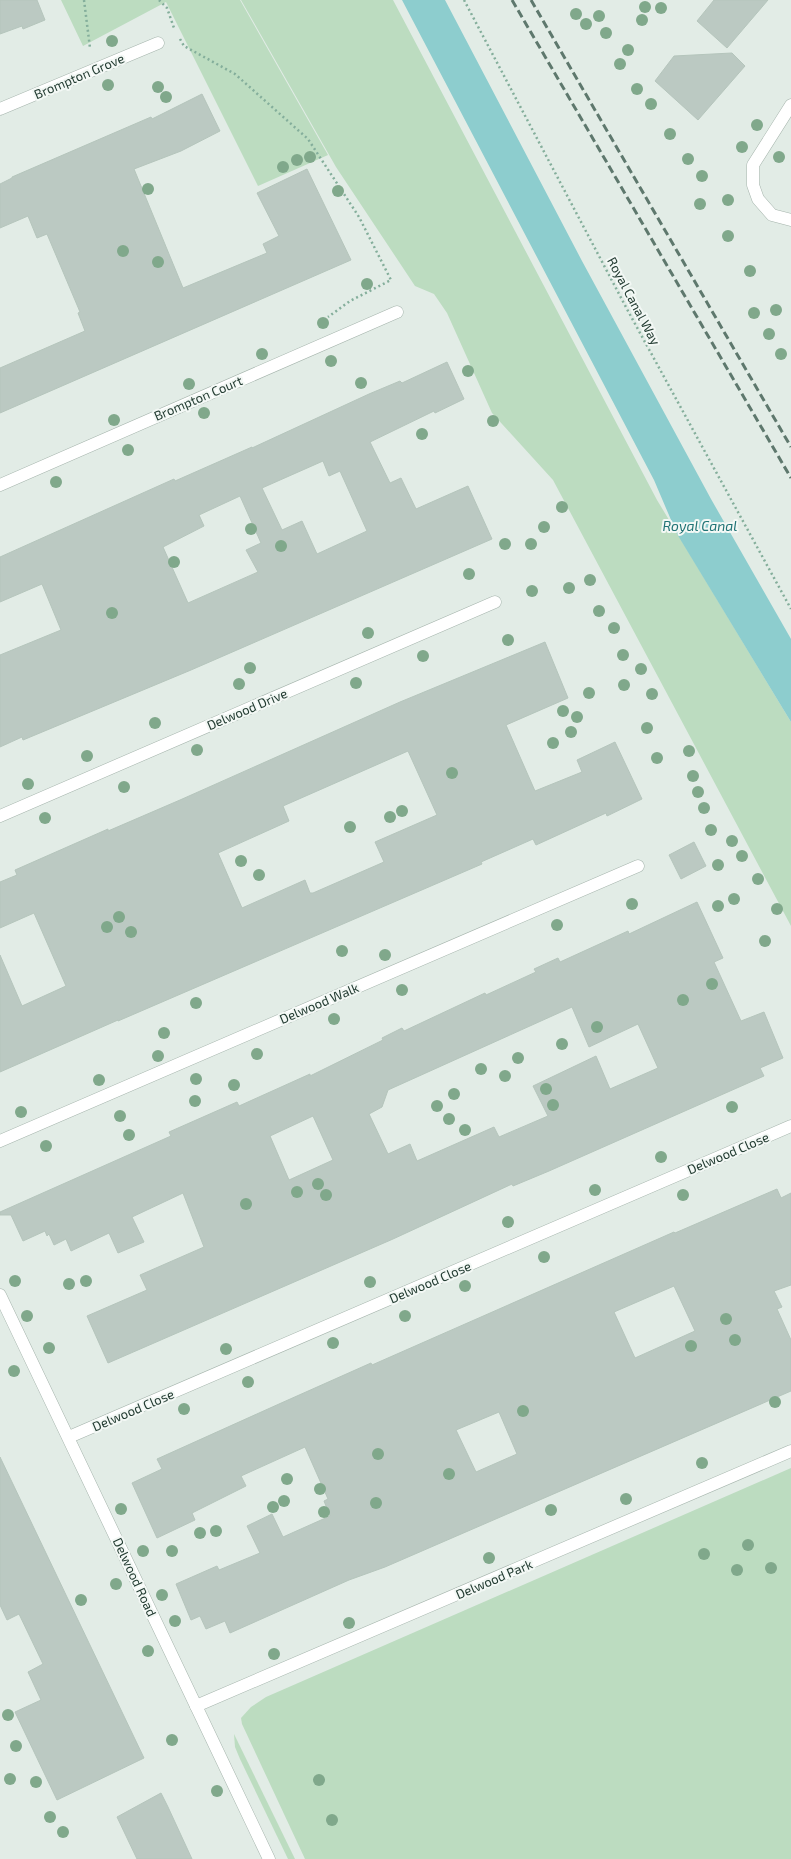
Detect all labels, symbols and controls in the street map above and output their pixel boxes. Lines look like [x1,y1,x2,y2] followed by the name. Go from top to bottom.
[31,50,127,102] street label: Brompton Grove
[604,254,664,348] street label: Royal Canal Way
[151,372,245,424] street label: Brompton Court
[663,517,737,534] water label: Royal Canal
[204,685,290,733] street label: Delwood Drive
[277,979,361,1027] street label: Delwood Walk
[685,1129,771,1177] street label: Delwood Close
[387,1258,473,1306] street label: Delwood Close
[90,1386,176,1434] street label: Delwood Close
[110,1535,160,1619] street label: Delwood Road
[453,1556,535,1602] street label: Delwood Park

